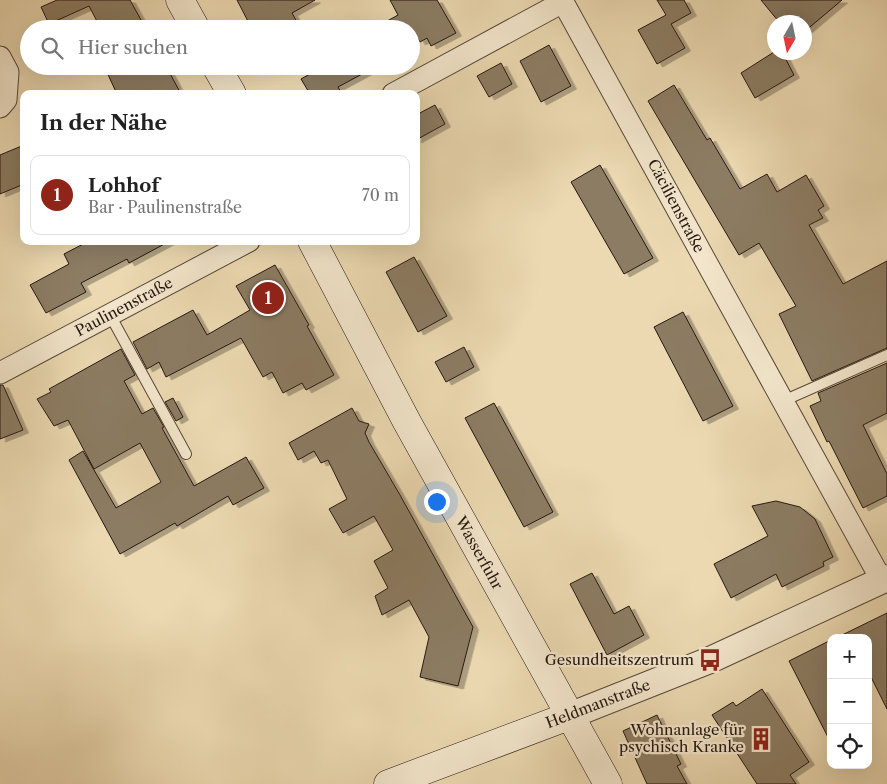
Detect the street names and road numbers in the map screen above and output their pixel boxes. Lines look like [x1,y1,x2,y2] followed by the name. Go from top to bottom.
[644,156,709,256] street label: Cäcilienstraße
[72,273,176,340] street label: Paulinenstraße
[451,512,508,593] street label: Wasserfuhr
[543,675,653,732] street label: Heldmanstraße

